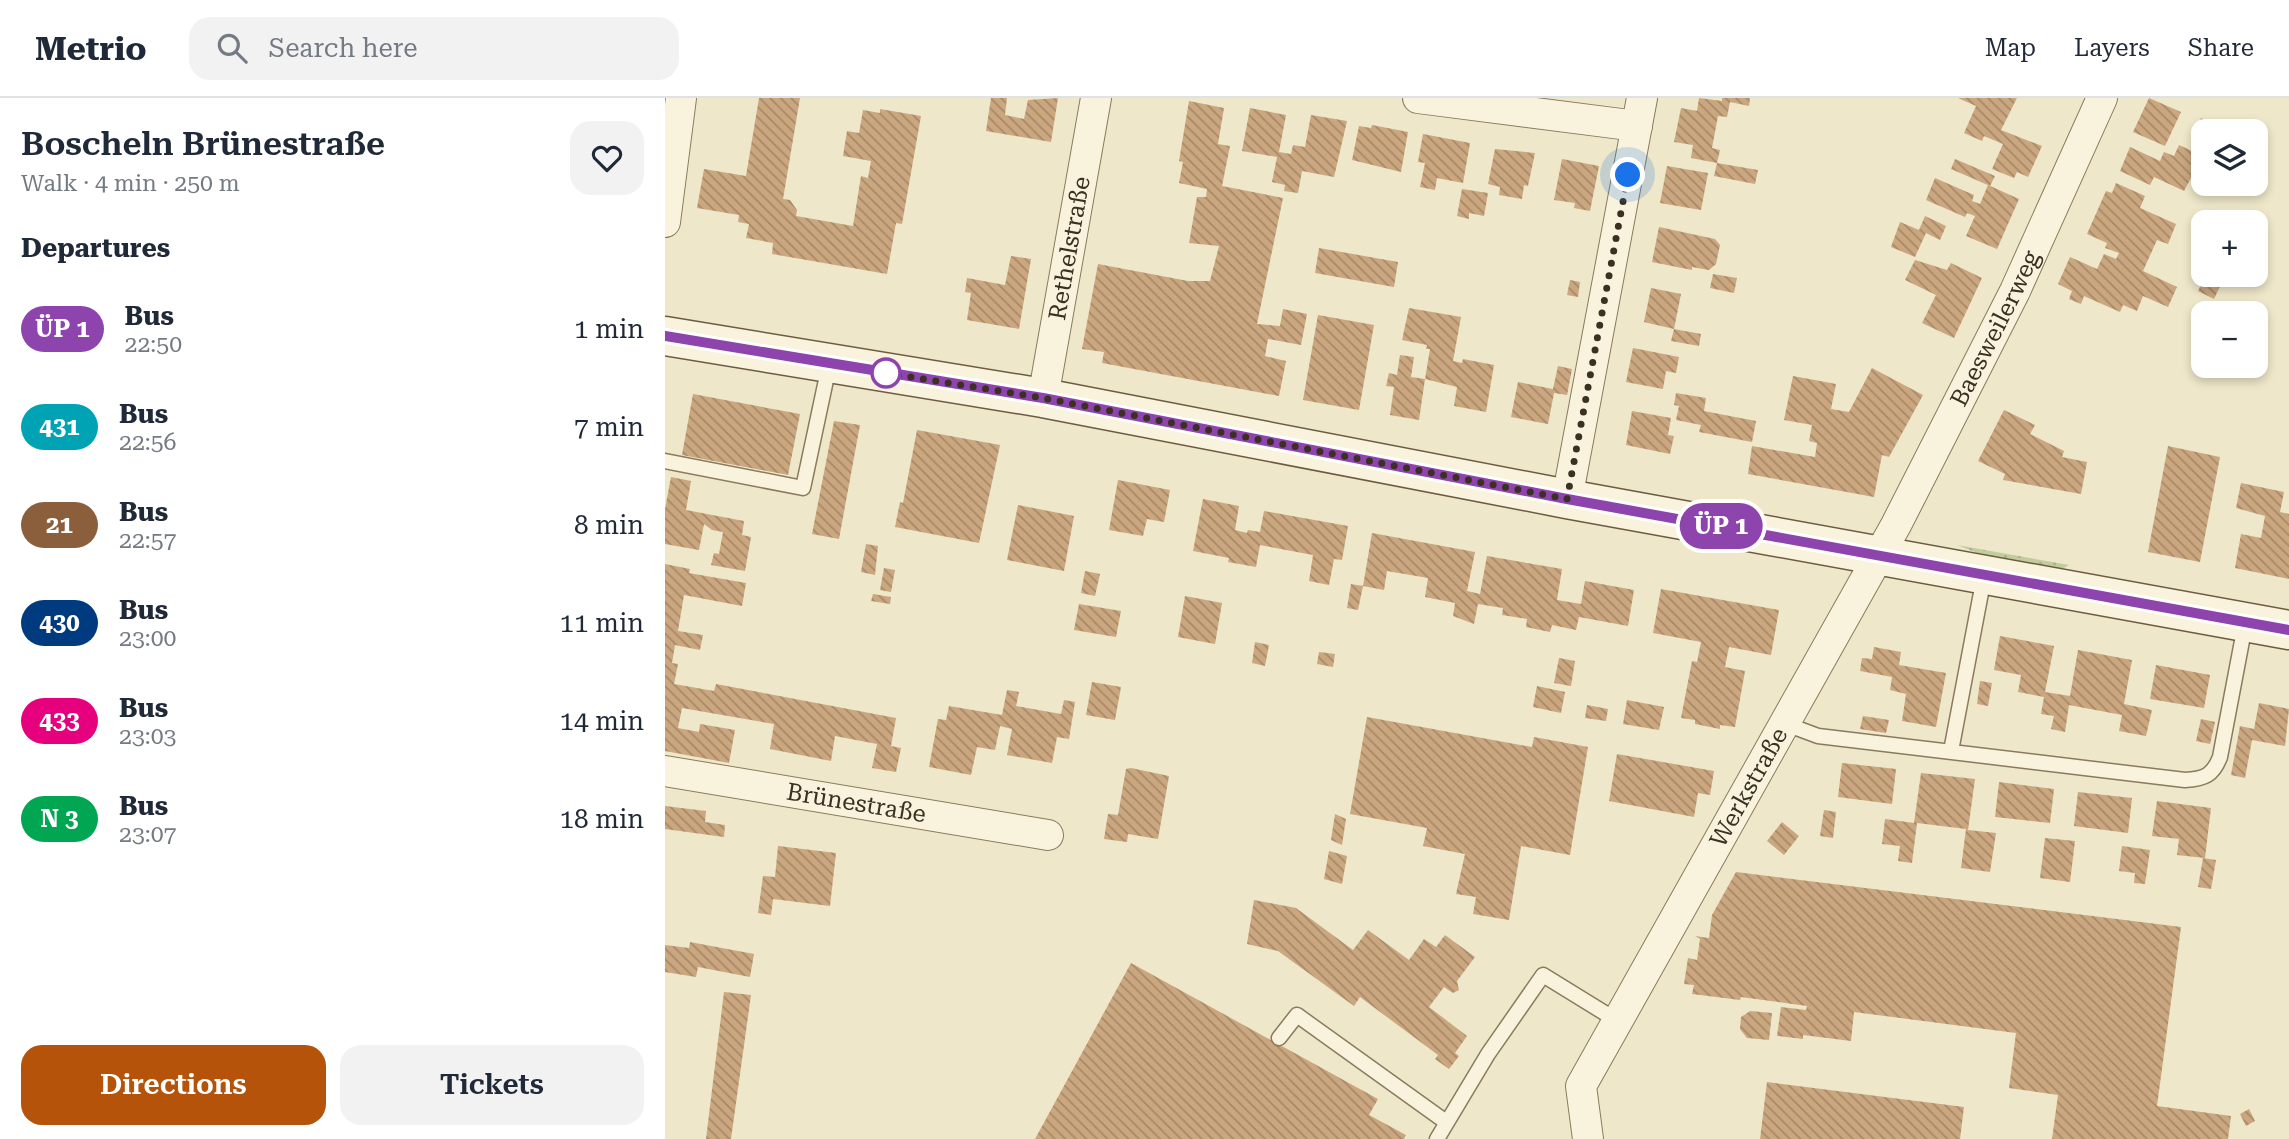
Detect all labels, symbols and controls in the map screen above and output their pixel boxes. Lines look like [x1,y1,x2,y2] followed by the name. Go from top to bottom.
[189,17,679,80] search box
[35,29,147,68] text: Metrio
[213,29,251,67] icon: search
[269,33,418,63] text: Search here
[1985,34,2036,62] text: Map
[2074,34,2150,62] text: Layers
[2188,34,2254,62] text: Share
[2191,119,2268,378] map controls
[2191,119,2268,196] button: layers
[570,121,644,195] button: heart
[21,124,385,163] text: Boscheln Brünestraße
[1610,157,1645,192] your location
[21,170,240,197] text: Walk · 4 min · 250 m
[1043,174,1096,322] street label: Rethelstraße
[2191,210,2268,287] button: +
[21,233,170,263] text: Departures
[1945,246,2046,411] street label: Baesweilerweg
[125,301,174,331] text: Bus
[2191,301,2268,378] button: −
[574,314,644,344] text: 1 min
[35,315,90,343] text: ÜP 1
[125,331,182,358] text: 22:50
[871,358,901,388] unlabelled marker
[119,399,168,429] text: Bus
[574,412,644,442] text: 7 min
[39,413,80,441] text: 431
[119,429,176,456] text: 22:56
[119,497,168,527] text: Bus
[1672,503,1770,549] line badge: ÜP 1
[574,510,644,540] text: 8 min
[46,511,73,539] text: 21
[1694,512,1748,540] text: ÜP 1
[119,527,176,554] text: 22:57
[119,595,168,625] text: Bus
[560,608,644,638] text: 11 min
[39,609,80,637] text: 430
[119,625,176,652] text: 23:00
[119,693,168,723] text: Bus
[560,706,644,736] text: 14 min
[39,707,80,735] text: 433
[119,723,176,750] text: 23:03
[1704,723,1793,852] street label: Werkstraße
[785,778,928,828] street label: Brünestraße
[119,791,168,821] text: Bus
[560,804,644,834] text: 18 min
[41,805,79,833] text: N 3
[119,821,176,848] text: 23:07
[21,1045,326,1125] button: Directions
[340,1045,644,1125] button: Tickets

